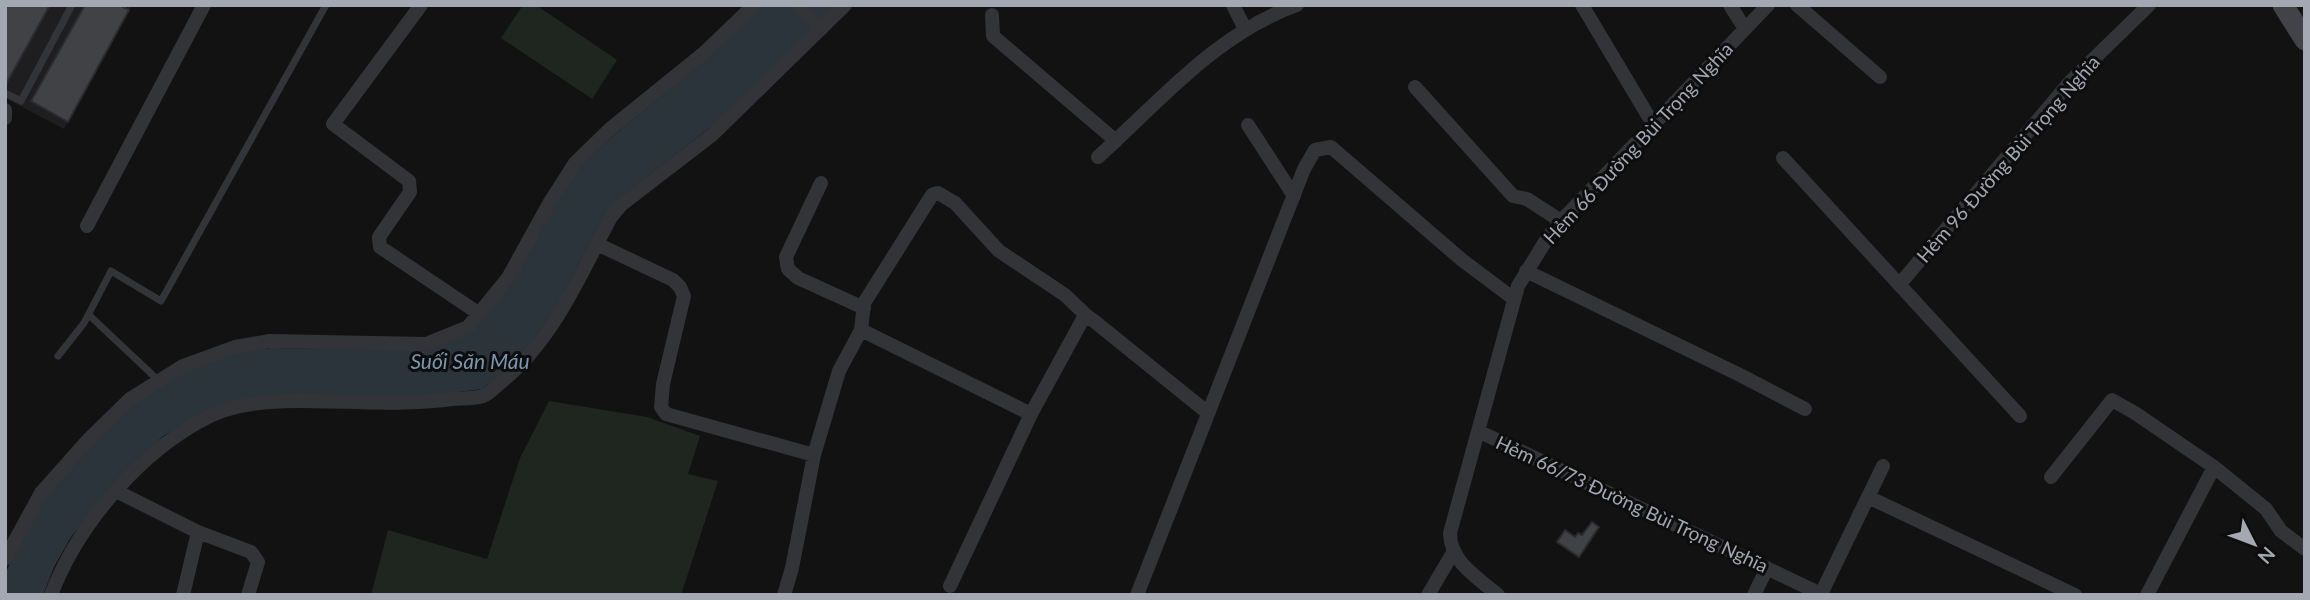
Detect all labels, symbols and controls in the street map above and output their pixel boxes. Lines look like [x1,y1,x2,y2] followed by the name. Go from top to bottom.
[1538,37,1737,248] street label: Hẻm 66 Đường Bùi Trọng Nghĩa
[1911,50,2104,267] street label: Hẻm 96 Đường Bùi Trọng Nghĩa
[410,348,530,373] water label: Suối Săn Máu
[1492,430,1772,577] street label: Hẻm 66/73 Đường Bùi Trọng Nghĩa
[2219,509,2289,579] north arrow
[2254,543,2280,569] text: N

